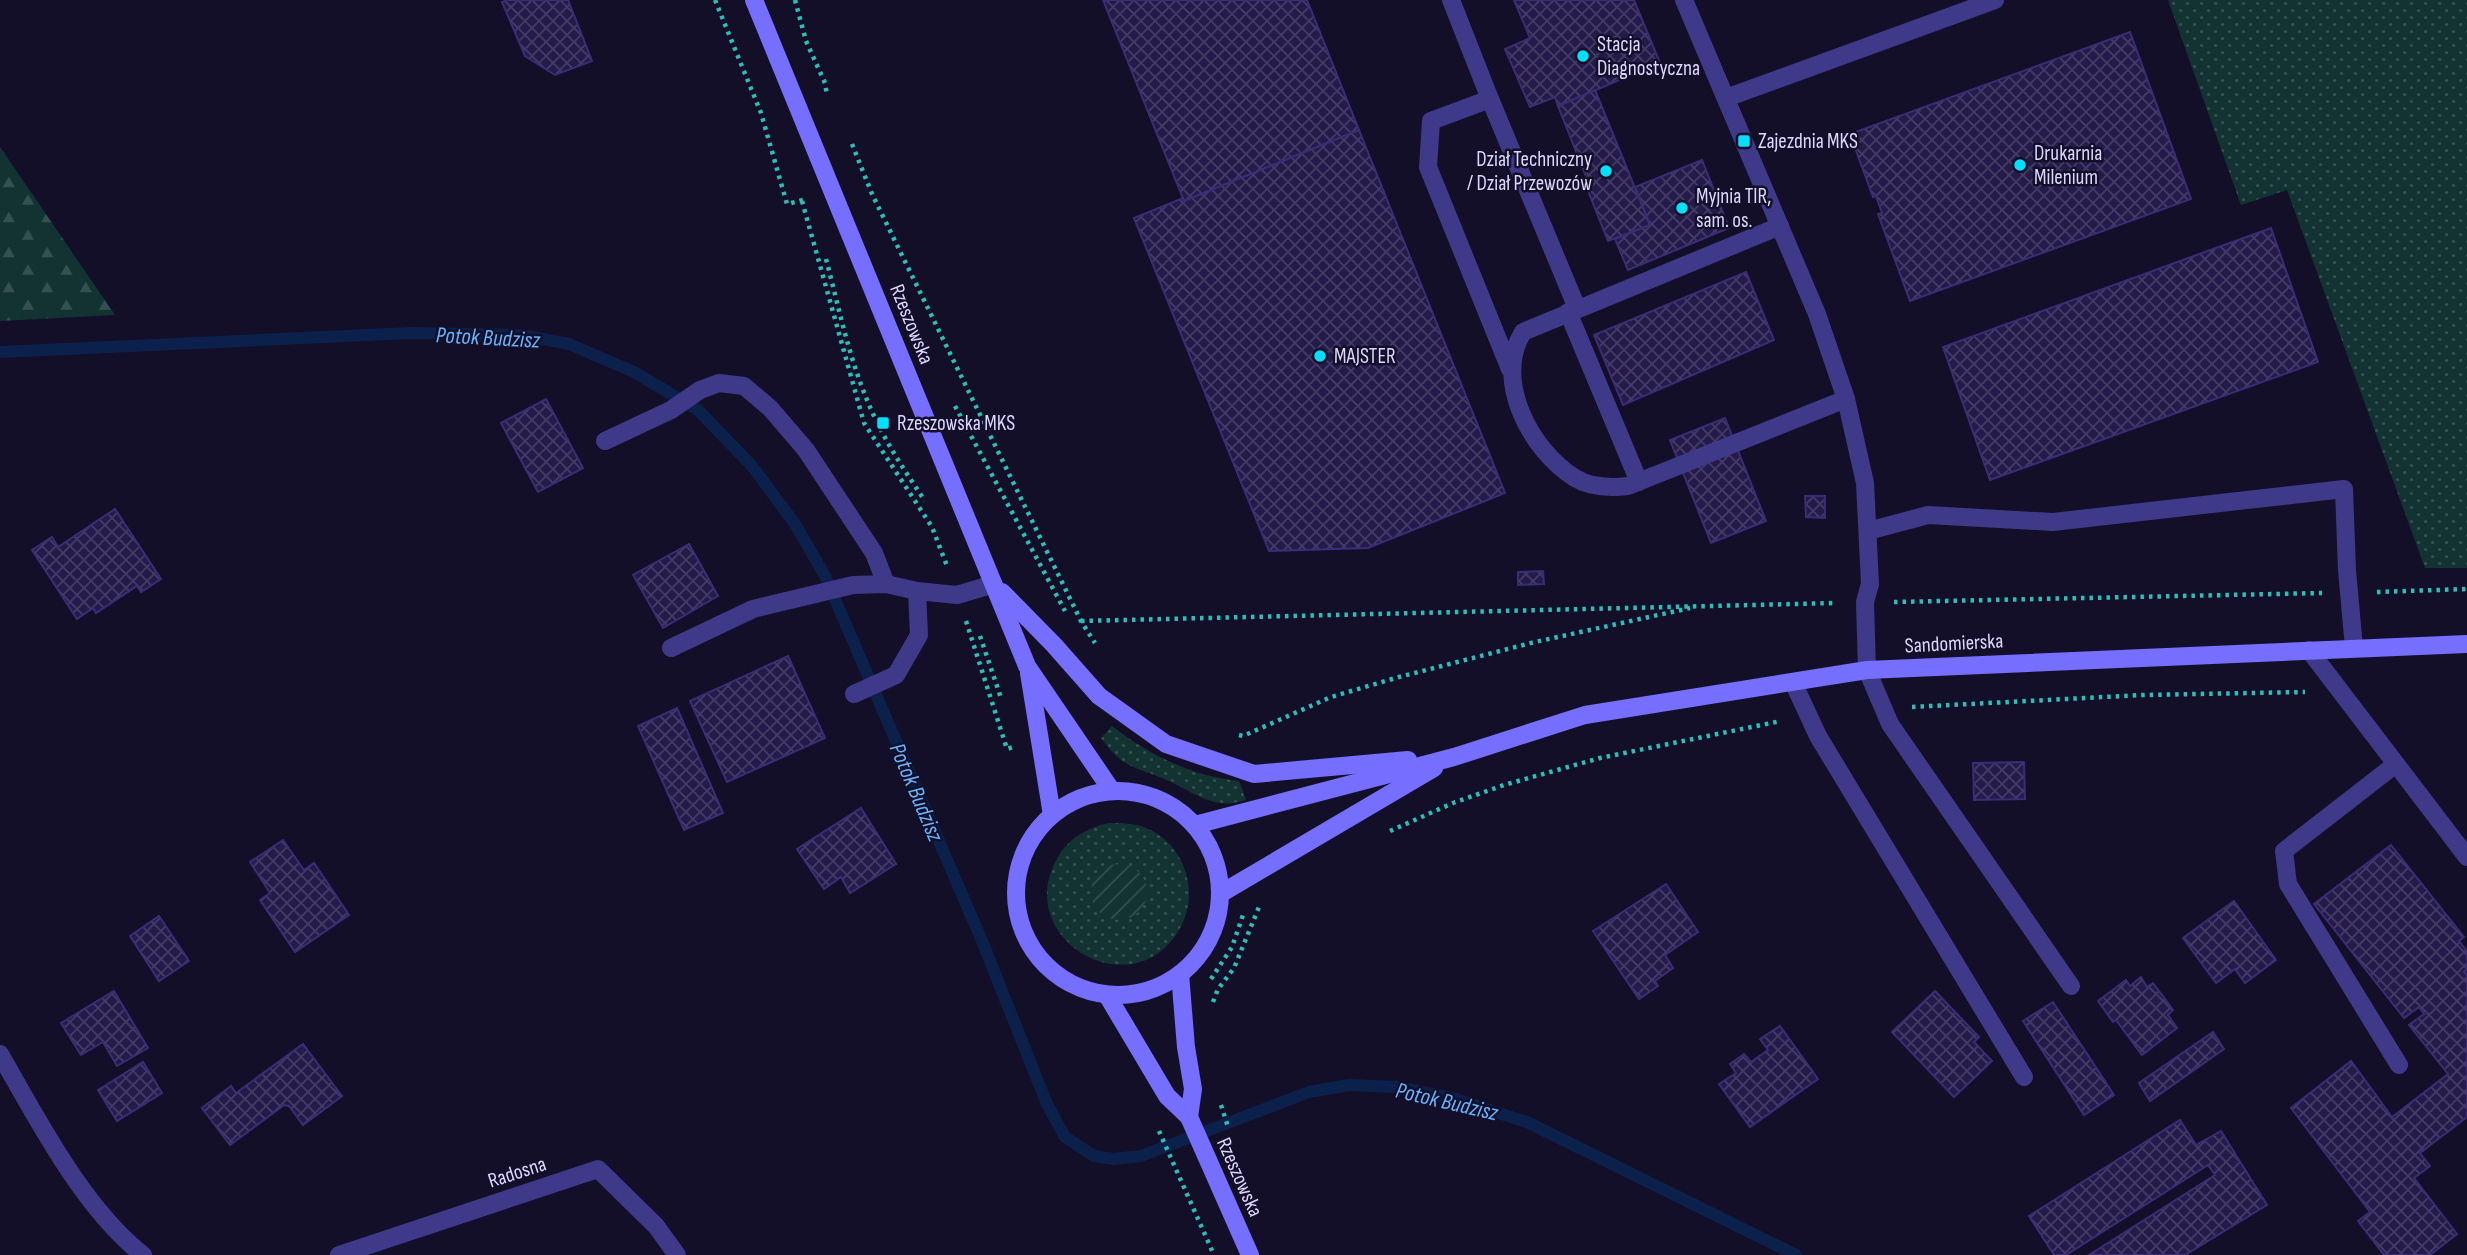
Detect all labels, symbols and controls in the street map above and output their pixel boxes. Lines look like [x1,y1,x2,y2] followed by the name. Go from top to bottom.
[1597,32,1700,81] place label: Stacja Diagnostyczna
[1575,48,1591,64] marker: Stacja Diagnostyczna
[1758,129,1858,154] place label: Zajezdnia MKS
[1736,133,1752,149] marker: Zajezdnia MKS
[2034,141,2102,190] place label: Drukarnia Milenium
[1467,147,1592,196] place label: Dział Techniczny / Dział Przewozów
[2012,157,2028,173] marker: Drukarnia Milenium
[1598,163,1614,179] marker: Dział Techniczny / Dział Przewozów
[1696,184,1771,233] place label: Myjnia TIR, sam. os.
[1674,200,1690,216] marker: Myjnia TIR, sam. os.
[884,281,939,368] street label: Rzeszowska
[435,321,542,355] water label: Potok Budzisz
[1334,344,1396,369] place label: MAJSTER
[1312,348,1328,364] marker: MAJSTER
[897,411,1015,436] place label: Rzeszowska MKS
[875,415,891,431] marker: Rzeszowska MKS
[1904,628,2004,659] street label: Sandomierska
[883,739,950,847] water label: Potok Budzisz
[1393,1077,1502,1128] water label: Potok Budzisz
[1211,1134,1268,1221] street label: Rzeszowska
[485,1151,549,1194] street label: Radosna

